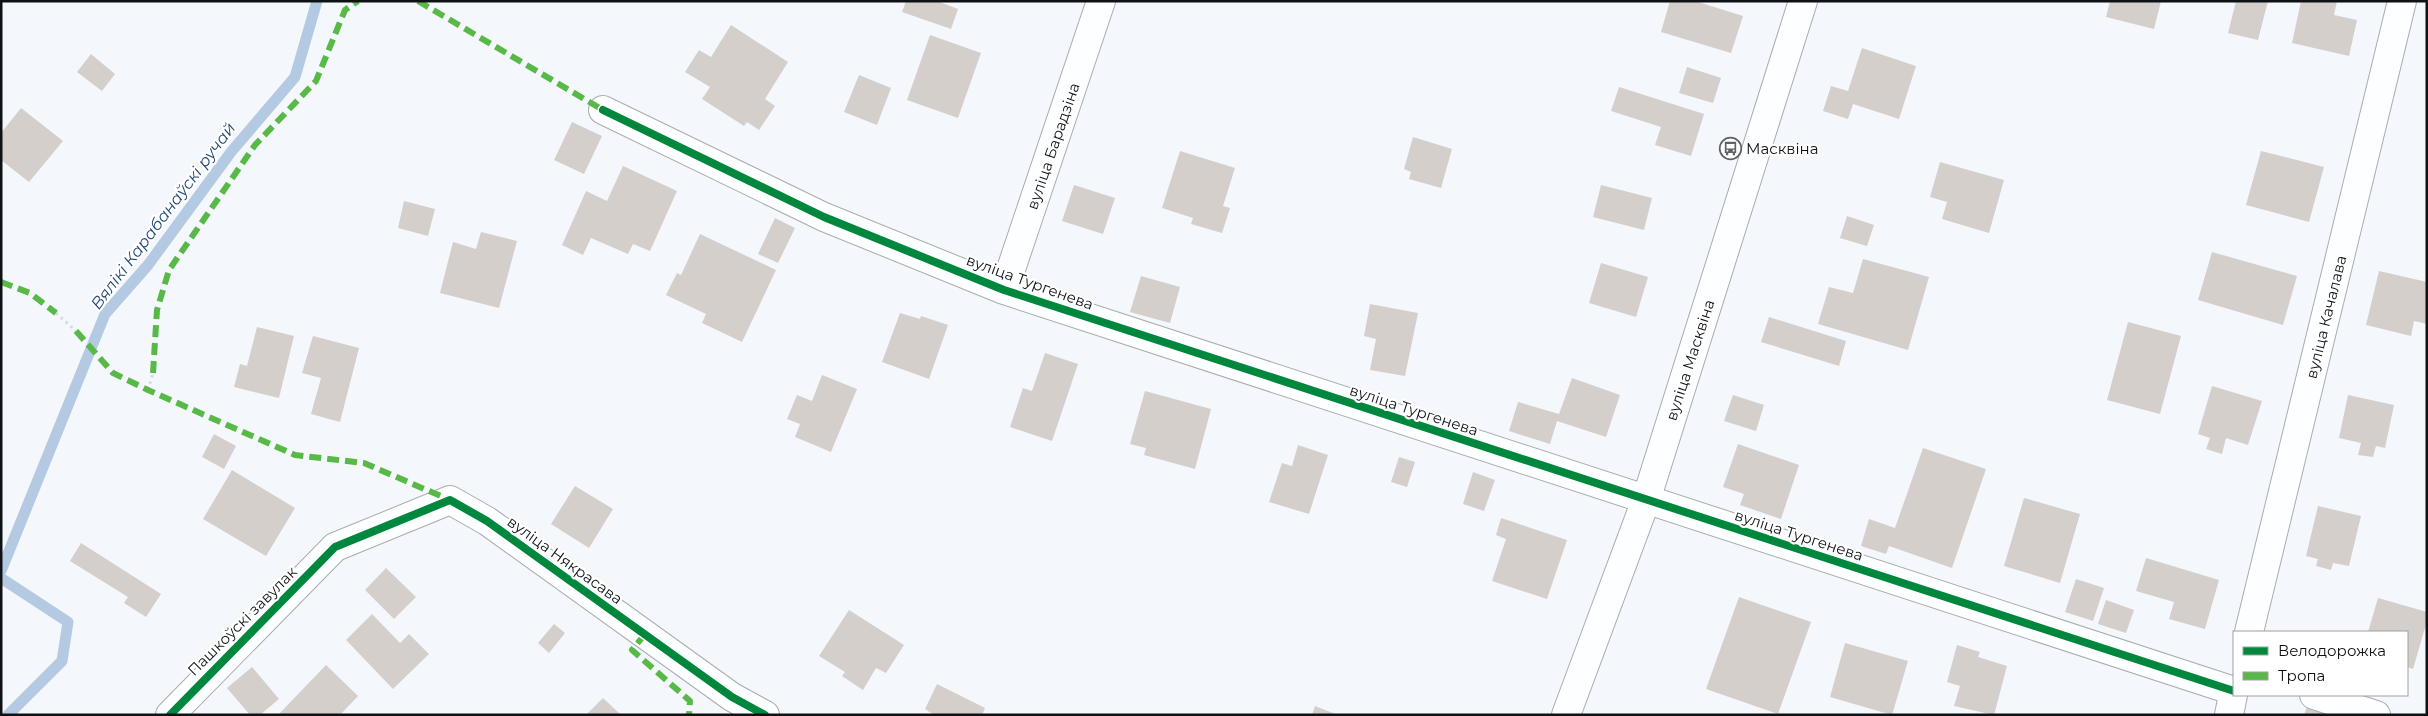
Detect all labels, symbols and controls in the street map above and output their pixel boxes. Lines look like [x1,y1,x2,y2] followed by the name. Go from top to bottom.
[1022,80,1084,212] street label: вуліца Барадзіна
[87,119,239,313] water label: Вялікі Карабанаўскі ручай
[1718,136,1742,160] bus stop icon: Масквіна
[1746,139,1818,158] place label: Масквіна
[964,250,1096,314] street label: вуліца Тургенева
[2301,253,2351,381] street label: вуліца Качалава
[1661,297,1719,423] street label: вуліца Масквіна
[1347,380,1481,440] street label: вуліца Тургенева
[1732,505,1866,565] street label: вуліца Тургенева
[504,512,626,608] street label: вуліца Някрасава
[183,562,301,680] street label: Пашкоўскі завулак
[2233,631,2408,696] legend
[2278,641,2386,660] text: Велодорожка
[2278,666,2325,685] text: Тропа

